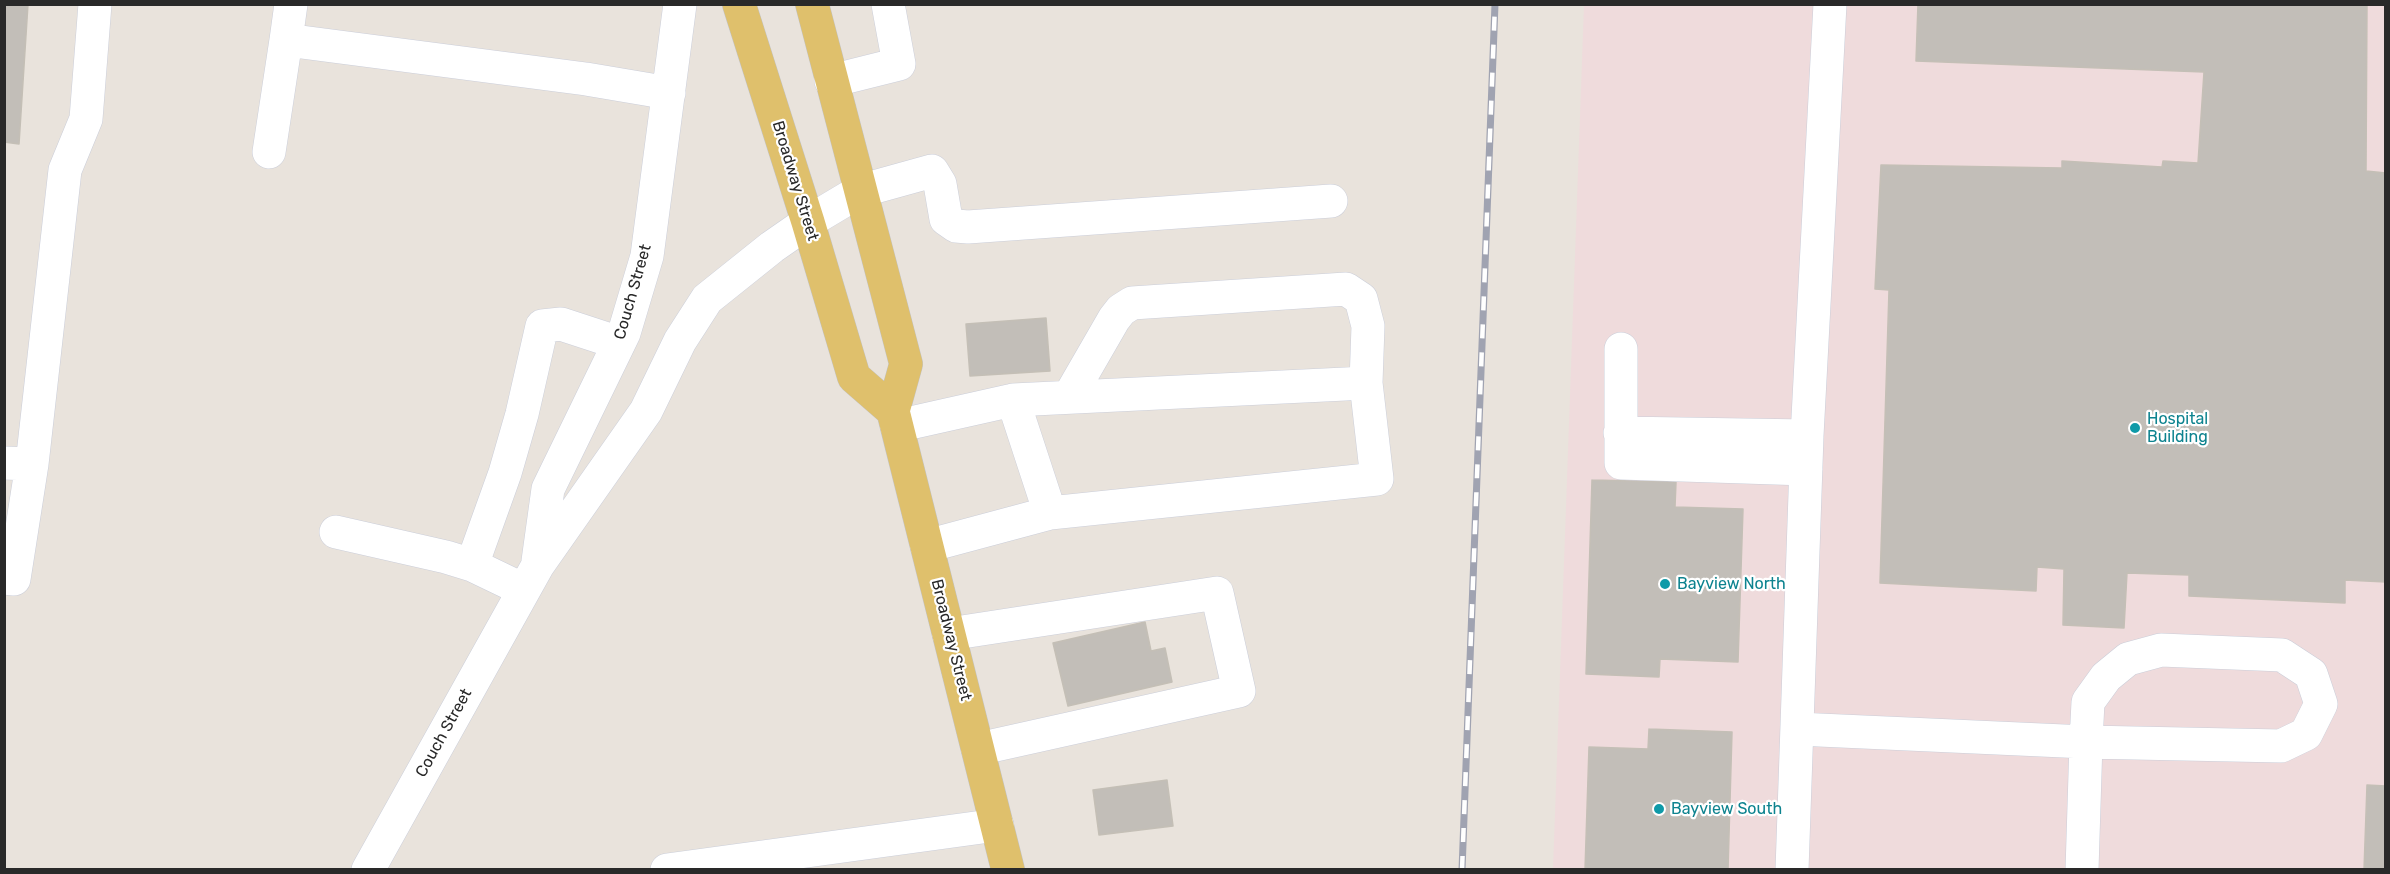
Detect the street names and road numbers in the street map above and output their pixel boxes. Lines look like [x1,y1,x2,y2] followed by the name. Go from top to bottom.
[768,119,822,243] street label: Broadway Street
[610,242,656,342] street label: Couch Street
[927,577,975,703] street label: Broadway Street
[412,685,476,781] street label: Couch Street

